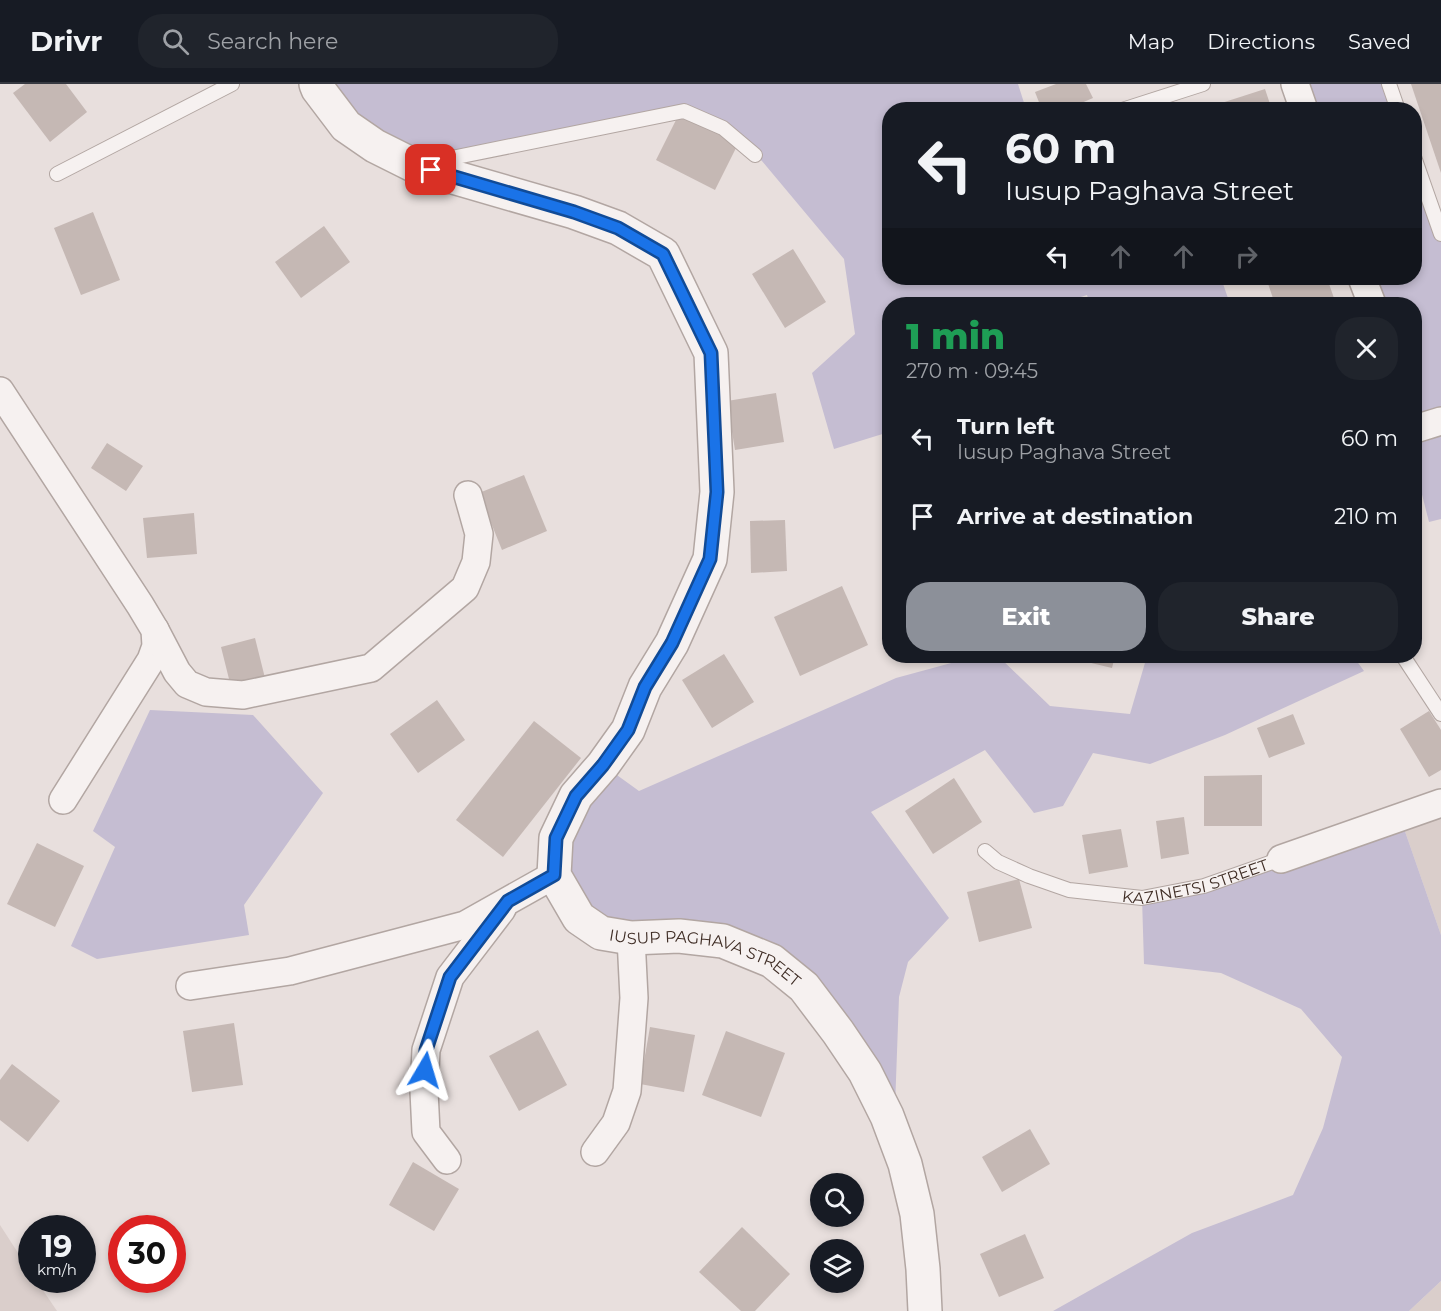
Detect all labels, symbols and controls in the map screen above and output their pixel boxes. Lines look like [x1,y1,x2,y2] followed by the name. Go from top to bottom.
[138,14,558,68] search box
[30,24,102,58] text: Drivr
[159,25,192,58] icon: search
[207,28,338,55] text: Search here
[1128,29,1174,54] text: Map
[1207,29,1315,54] text: Directions
[1348,29,1411,54] text: Saved
[1005,122,1116,174] text: 60 m
[906,126,984,204] icon: left
[405,144,456,195] pin
[414,153,447,186] icon: arrive
[1005,174,1294,207] text: Iusup Paghava Street
[1041,240,1074,273] icon: left
[1104,240,1137,273] icon: ahead
[1167,240,1200,273] icon: ahead
[1230,240,1263,273] icon: right
[906,314,1005,358] text: 1 min
[1335,317,1398,380] button: close
[906,359,1038,383] text: 270 m · 09:45
[957,413,1055,440] text: Turn left
[906,422,939,455] icon: left
[1341,425,1398,452] text: 60 m
[957,440,1171,464] text: Iusup Paghava Street
[906,500,939,533] icon: arrive
[957,503,1193,530] text: Arrive at destination
[1334,503,1398,530] text: 210 m
[906,582,1146,651] button: Exit
[1158,582,1398,651] button: Share
[1121,855,1271,908] street label: KAZINETSI STREET
[608,926,805,991] street label: IUSUP PAGHAVA STREET
[393,1038,457,1102] position arrow
[810,1173,864,1293] map controls
[810,1173,864,1227] button: search
[108,1215,186,1293] speed limit sign: 30
[42,1228,72,1265] text: 19
[810,1239,864,1293] button: layers
[37,1260,77,1279] text: km/h

